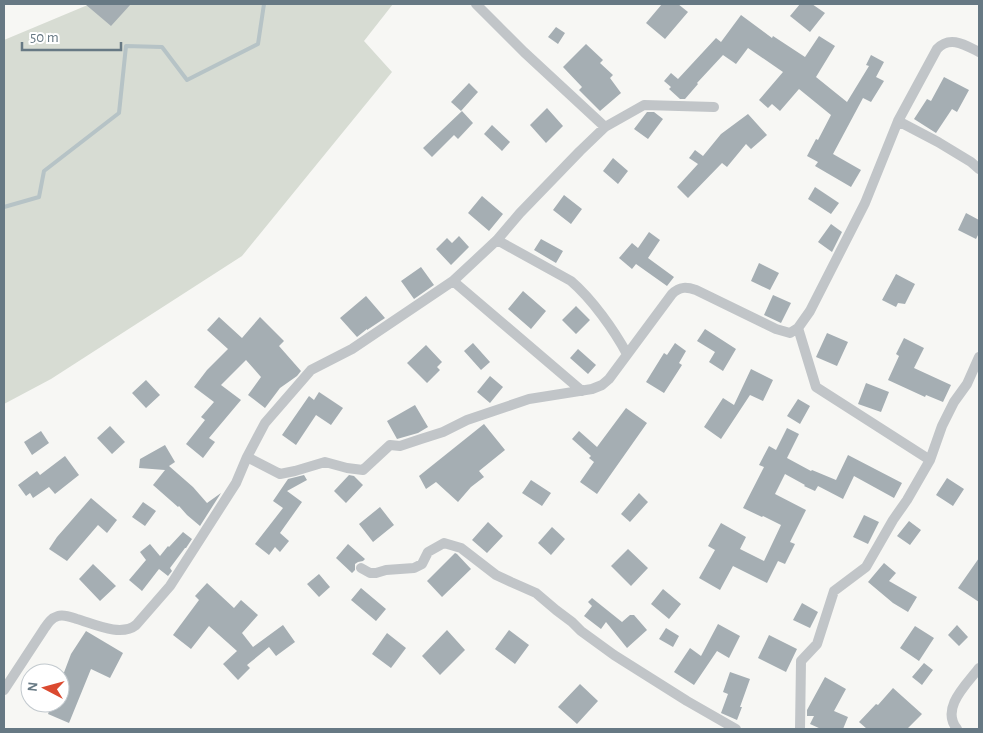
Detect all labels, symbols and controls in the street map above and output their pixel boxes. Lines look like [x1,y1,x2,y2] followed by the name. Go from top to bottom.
[22,20,121,52] scale bar
[30,30,59,45] text: 50 m
[20,663,70,713] north arrow
[26,681,41,692] text: N

